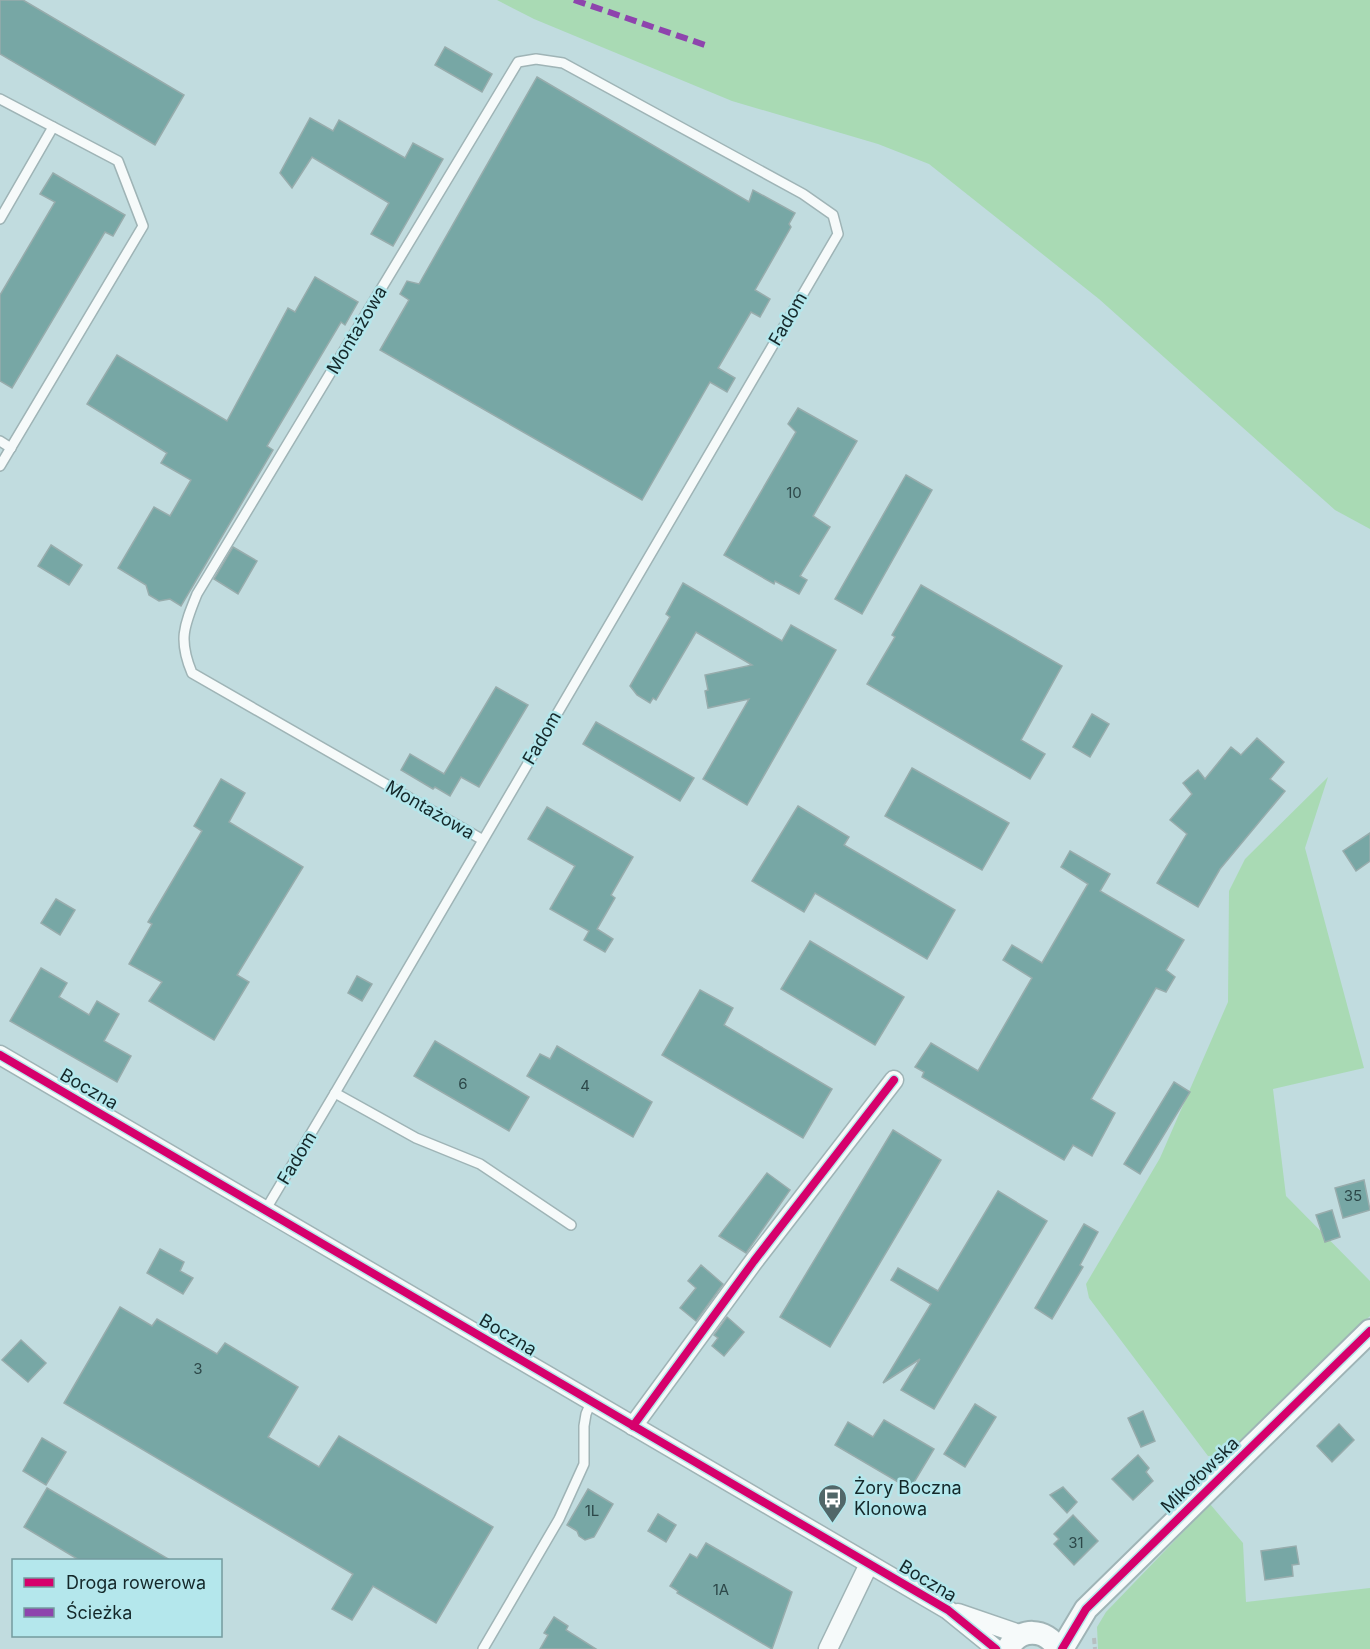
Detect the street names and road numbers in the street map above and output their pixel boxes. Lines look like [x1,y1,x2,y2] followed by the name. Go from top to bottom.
[322,282,391,377] street label: Montażowa
[764,288,811,349] street label: Fadom
[518,707,565,768] street label: Fadom
[382,776,478,843] street label: Montażowa
[57,1064,122,1113] street label: Boczna
[273,1128,320,1188] street label: Fadom
[476,1309,541,1360] street label: Boczna
[1156,1432,1243,1517] street label: Mikołowska
[896,1555,961,1606] street label: Boczna

